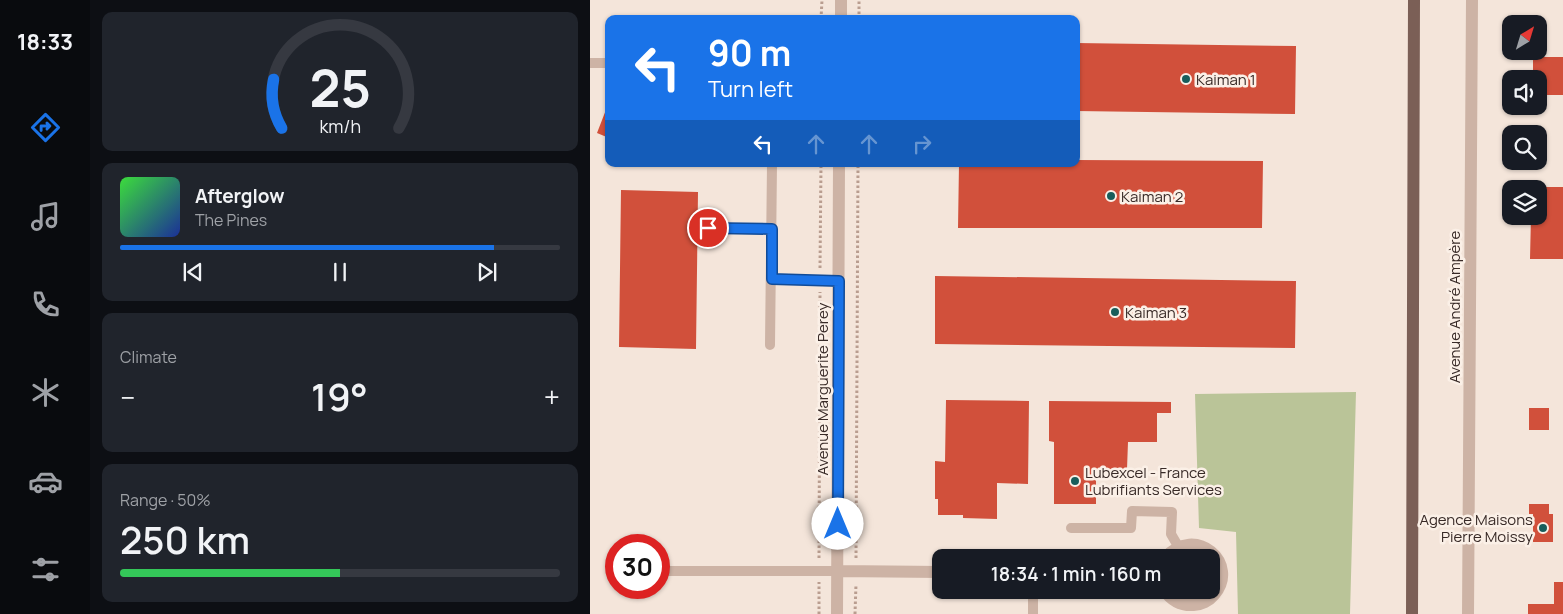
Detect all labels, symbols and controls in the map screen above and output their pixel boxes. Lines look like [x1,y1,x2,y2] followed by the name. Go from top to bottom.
[1502,15,1548,60] north arrow
[1502,15,1547,225] map controls
[17,27,73,57] text: 18:33
[708,29,791,77] text: 90 m
[625,35,690,100] icon: left
[309,52,371,123] text: 25
[1196,69,1256,90] place label: Kaiman 1
[1502,70,1547,115] button: sound
[1180,73,1192,85] marker: Kaiman 1
[708,74,793,104] text: Turn left
[28,110,63,145] icon: directions
[319,114,361,138] text: km/h
[1502,125,1547,170] button: search
[749,130,777,158] icon: left
[802,130,830,158] icon: ahead
[855,130,883,158] icon: ahead
[908,130,936,158] icon: right
[1502,180,1547,225] button: layers
[195,183,284,209] text: Afterglow
[1121,186,1183,207] place label: Kaiman 2
[1105,190,1117,202] marker: Kaiman 2
[28,199,63,234] icon: music
[687,207,729,249] pin
[195,209,267,231] text: The Pines
[694,214,722,242] icon: arrive
[1444,230,1465,383] street label: Avenue André Ampère
[179,258,207,286] icon: previous
[326,258,354,286] icon: pause
[473,258,501,286] icon: next
[28,287,63,322] icon: phone
[812,302,833,475] street label: Avenue Marguerite Perey
[1125,302,1187,323] place label: Kaiman 3
[1109,306,1121,318] marker: Kaiman 3
[120,346,177,368] text: Climate
[311,370,368,422] text: 19°
[28,375,63,410] icon: climate
[120,378,135,416] text: −
[544,378,560,416] text: +
[1085,462,1222,500] place label: Lubexcel - France Lubrifiants Services
[28,464,63,499] icon: car
[1069,475,1081,487] marker: Lubexcel - France Lubrifiants Services
[120,489,211,511] text: Range · 50%
[811,497,863,549] position arrow
[1419,509,1533,547] place label: Agence Maisons Pierre Moissy
[120,513,250,565] text: 250 km
[1537,522,1549,534] marker: Agence Maisons Pierre Moissy
[605,534,670,599] speed limit sign: 30
[28,552,63,587] icon: filters
[991,561,1161,587] text: 18:34 · 1 min · 160 m

